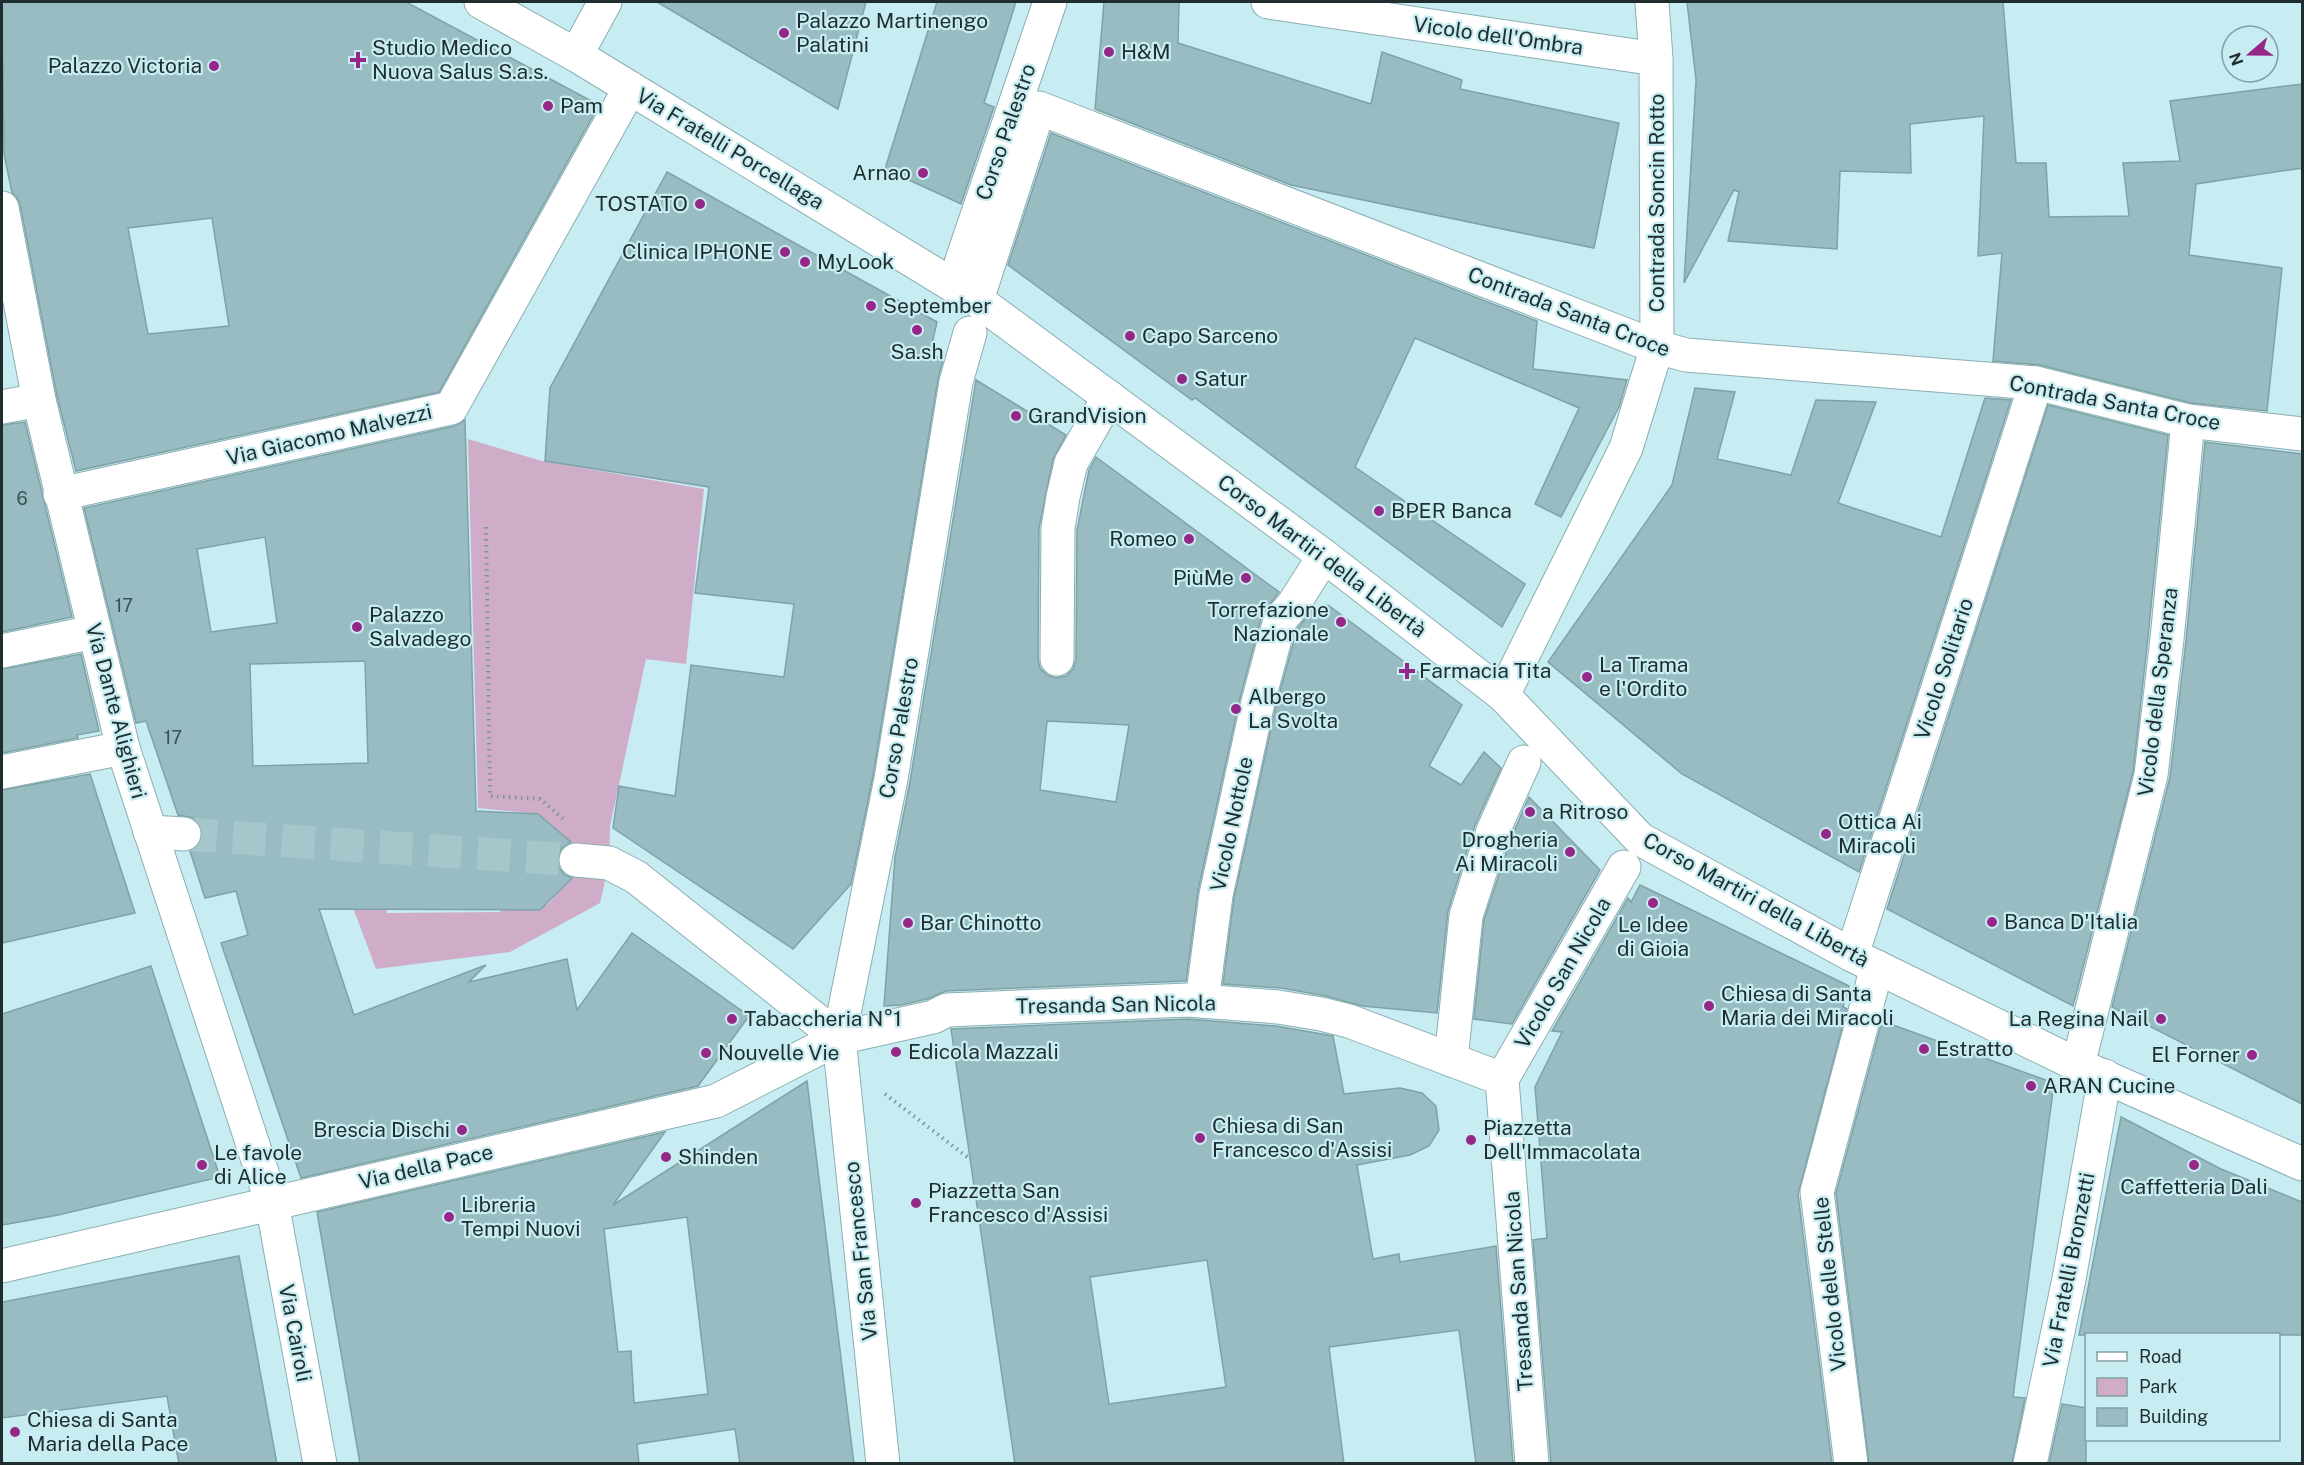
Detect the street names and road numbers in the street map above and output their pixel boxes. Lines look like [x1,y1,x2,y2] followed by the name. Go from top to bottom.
[1411,11,1585,60] street label: Vicolo dell'Ombra
[970,60,1041,203] street label: Corso Palestro
[632,83,829,215] street label: Via Fratelli Porcellaga
[1644,94,1669,312] street label: Contrada Soncin Rotto
[1465,261,1674,362] street label: Contrada Santa Croce
[2007,370,2223,435] street label: Contrada Santa Croce
[224,399,434,470] street label: Via Giacomo Malvezzi
[1213,469,1432,642] street label: Corso Martiri della Libertà
[2132,586,2183,798] street label: Vicolo della Speranza
[1909,595,1978,743] street label: Vicolo Solitario
[81,620,152,801] street label: Via Dante Alighieri
[874,655,923,800] street label: Corso Palestro
[1205,754,1258,893] street label: Vicolo Nottole
[1639,827,1874,972] street label: Corso Martiri della Libertà
[1509,893,1616,1053] street label: Vicolo San Nicola
[1016,990,1216,1019] street label: Tresanda San Nicola
[356,1139,496,1194] street label: Via della Pace
[839,1160,882,1342] street label: Via San Francesco
[2037,1170,2100,1369] street label: Via Fratelli Bronzetti
[1499,1190,1538,1392] street label: Tresanda San Nicola
[1808,1196,1851,1373] street label: Vicolo delle Stelle
[274,1282,317,1384] street label: Via Cairoli

